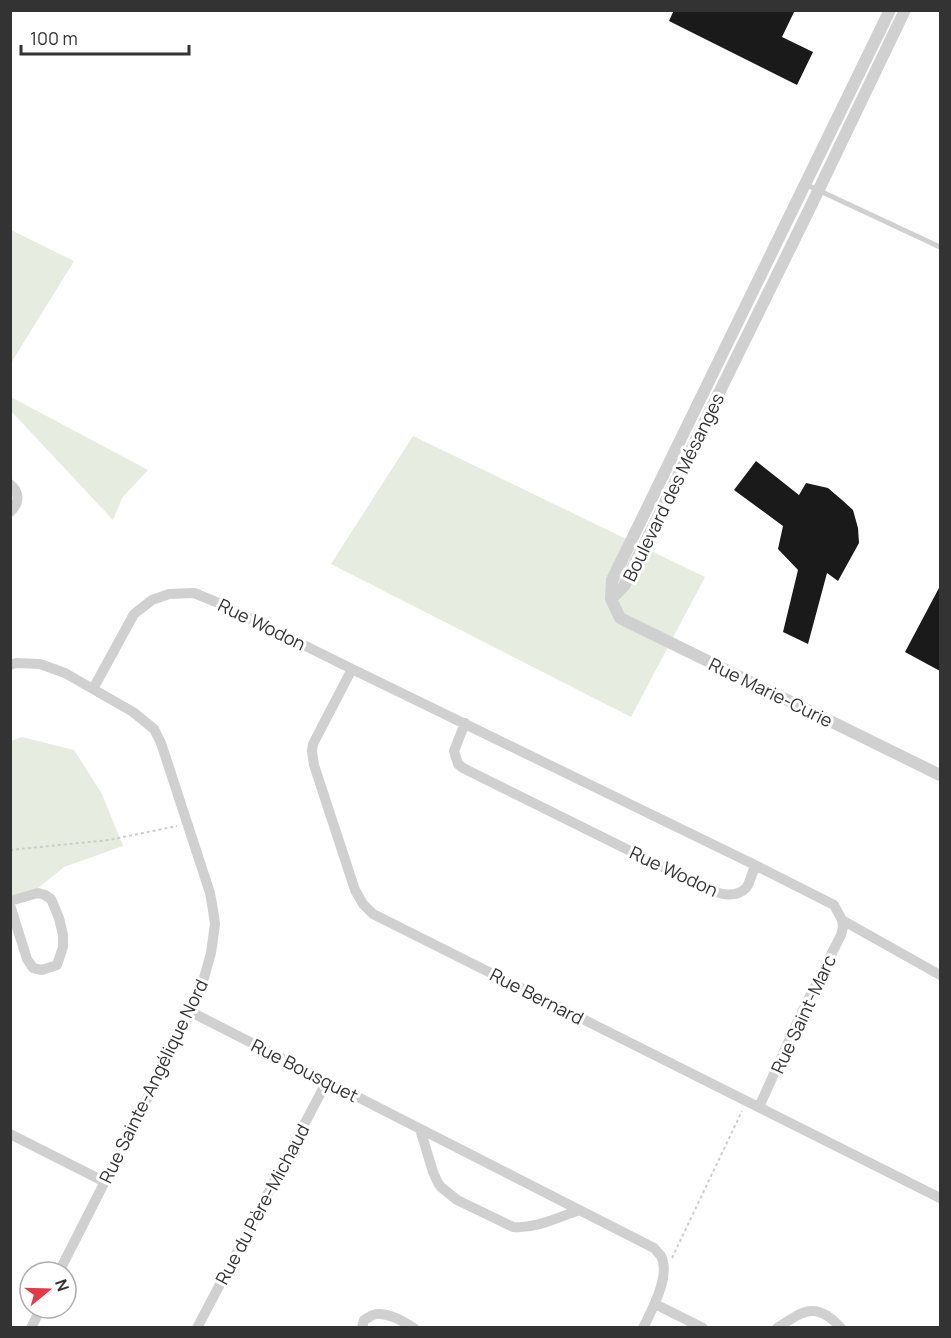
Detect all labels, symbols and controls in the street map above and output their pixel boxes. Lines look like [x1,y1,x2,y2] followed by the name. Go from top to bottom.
[21,18,189,56] scale bar
[30,26,78,50] text: 100 m
[617,389,729,585] street label: Boulevard des Mésanges
[214,592,310,656] street label: Rue Wodon
[705,652,837,732] street label: Rue Marie-Curie
[626,840,722,902] street label: Rue Wodon
[765,951,841,1077] street label: Rue Saint-Marc
[486,962,588,1030] street label: Rue Bernard
[93,975,213,1187] street label: Rue Sainte-Angélique Nord
[247,1033,363,1107] street label: Rue Bousquet
[210,1120,314,1288] street label: Rue du Père-Michaud
[18,1260,78,1320] north arrow
[50,1276,74,1294] text: N

